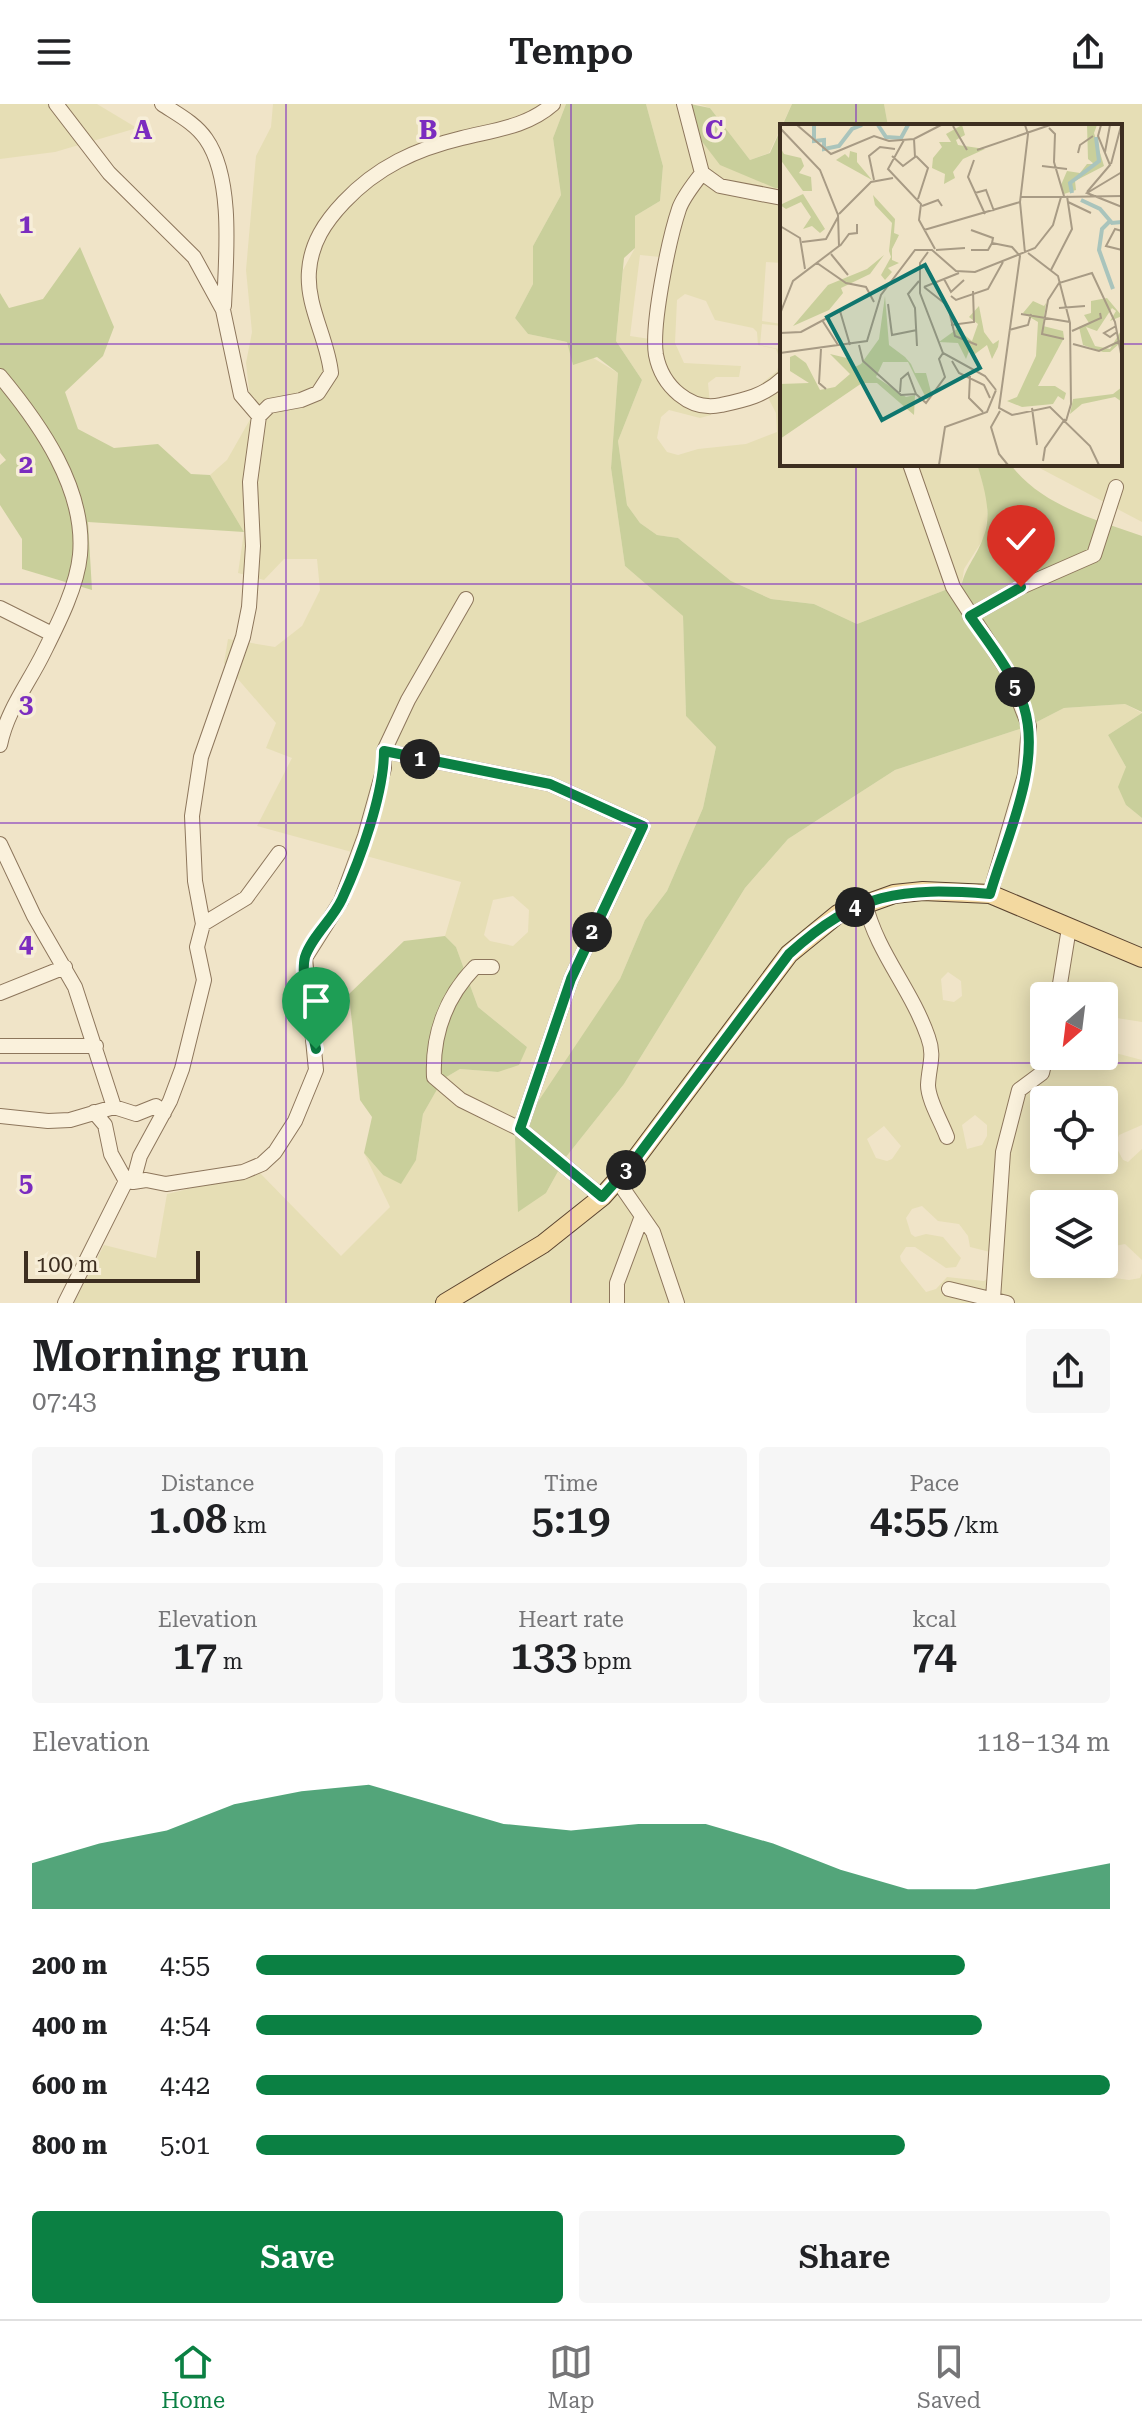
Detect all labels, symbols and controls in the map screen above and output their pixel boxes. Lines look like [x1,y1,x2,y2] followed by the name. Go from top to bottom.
[32,30,76,74] icon: menu
[1066,30,1110,74] icon: share
[509,31,633,73] text: Tempo
[134,115,153,145] text: A
[419,115,437,145] text: B
[705,115,723,145] text: C
[780,124,1122,466] inset map
[19,209,33,239] text: 1
[19,449,33,479] text: 2
[987,505,1055,587] pin
[999,517,1043,561] icon: check
[995,667,1035,707] pin: 5
[1009,674,1021,699] text: 5
[19,689,33,719] text: 3
[400,739,440,779] pin: 1
[414,746,426,771] text: 1
[835,887,875,927] pin: 4
[849,894,861,919] text: 4
[572,912,612,952] pin: 2
[586,919,598,944] text: 2
[19,928,34,958] text: 4
[282,967,350,1049] pin
[294,979,338,1023] icon: arrive
[1030,982,1118,1070] north arrow
[1030,982,1118,1278] map controls
[1030,1086,1118,1174] button: locate
[606,1150,646,1190] pin: 3
[620,1157,632,1182] text: 3
[19,1168,33,1198] text: 5
[1030,1190,1118,1278] button: layers
[24,1247,200,1283] scale bar
[36,1252,99,1277] text: 100 m
[1026,1329,1110,1413] button: share
[32,1330,309,1382] text: Morning run
[32,1386,97,1416] text: 07:43
[161,1471,254,1496] text: Distance
[544,1471,598,1496] text: Time
[910,1471,959,1496] text: Pace
[148,1496,227,1543] text: 1.08
[531,1496,610,1543] text: 5:19
[870,1496,949,1543] text: 4:55
[227,1513,267,1538] text: km
[949,1513,999,1538] text: /km
[158,1607,258,1632] text: Elevation
[518,1607,624,1632] text: Heart rate
[912,1607,956,1632] text: kcal
[172,1632,217,1679] text: 17
[510,1632,577,1679] text: 133
[912,1632,957,1679] text: 74
[217,1649,243,1674] text: m
[577,1649,632,1674] text: bpm
[32,1727,150,1757] text: Elevation
[977,1727,1110,1757] text: 118–134 m
[32,1950,107,1980] text: 200 m
[160,1950,210,1980] text: 4:55
[32,2010,107,2040] text: 400 m
[160,2010,210,2040] text: 4:54
[32,2070,107,2100] text: 600 m
[160,2070,210,2100] text: 4:42
[32,2130,107,2160] text: 800 m
[160,2130,210,2160] text: 5:01
[32,2211,563,2303] button: Save
[579,2211,1110,2303] button: Share
[161,2340,225,2413] tab: Home
[547,2340,595,2413] tab: Map
[917,2340,981,2413] tab: Saved

